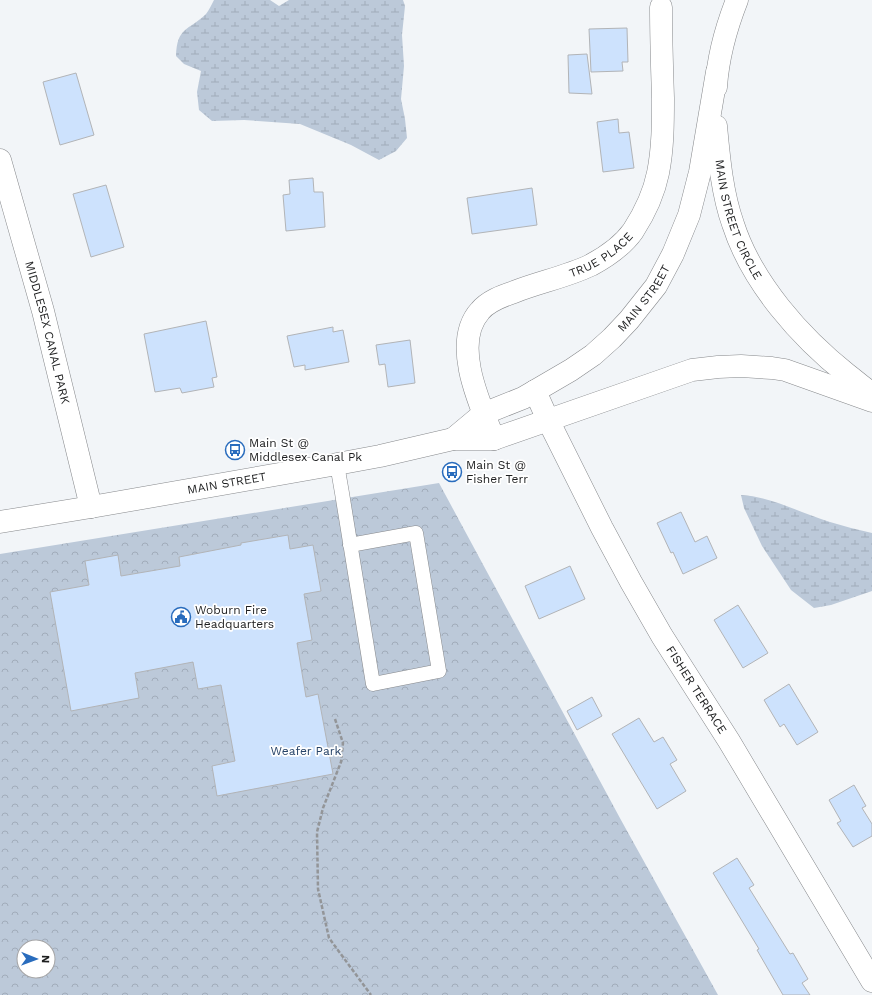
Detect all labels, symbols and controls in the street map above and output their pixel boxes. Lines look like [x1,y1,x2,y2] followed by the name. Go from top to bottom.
[712,159,765,282] street label: MAIN STREET CIRCLE
[567,229,636,280] street label: TRUE PLACE
[22,260,73,405] street label: MIDDLESEX CANAL PARK
[615,263,673,335] street label: MAIN STREET
[249,436,362,464] place label: Main St @ Middlesex Canal Pk
[224,439,246,461] bus stop icon: Main St @ Middlesex Canal Pk
[466,458,528,486] place label: Main St @ Fisher Terr
[441,461,463,483] bus stop icon: Main St @ Fisher Terr
[186,470,267,497] street label: MAIN STREET
[195,603,274,631] place label: Woburn Fire Headquarters
[170,606,192,628] public building icon: Woburn Fire Headquarters
[663,643,730,737] street label: FISHER TERRACE
[271,744,342,758] park label: Weafer Park
[16,939,56,979] north arrow
[39,955,52,963] text: N

